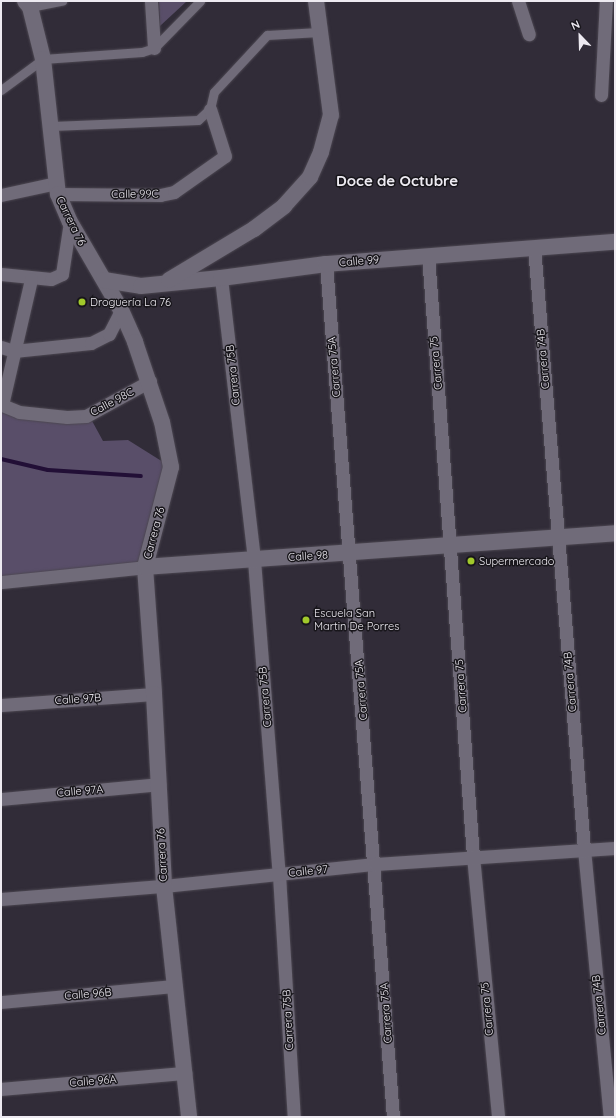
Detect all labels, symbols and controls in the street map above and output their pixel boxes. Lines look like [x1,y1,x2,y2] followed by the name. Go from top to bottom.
[560,16,600,56] north arrow
[569,17,582,33] text: N
[336,172,458,190] district label: Doce de Octubre
[111,187,159,201] street label: Calle 99C
[53,194,89,248] street label: Carrera 76
[338,253,380,269] street label: Calle 99
[90,295,171,309] place label: Droguería La 76
[77,297,87,307] marker: Droguería La 76
[534,328,552,390] street label: Carrera 74B
[325,336,343,398] street label: Carrera 75A
[427,336,445,390] street label: Carrera 75
[223,344,243,406] street label: Carrera 75B
[88,385,136,419] street label: Calle 98C
[141,506,167,560] street label: Carrera 76
[288,548,328,564] street label: Calle 98
[479,554,554,568] place label: Supermercado
[466,556,476,566] marker: Supermercado
[314,607,399,633] place label: Escuela San Martin De Porres
[301,615,311,625] marker: Escuela San Martin De Porres
[561,651,579,713] street label: Carrera 74B
[352,659,370,721] street label: Carrera 75A
[453,659,469,713] street label: Carrera 75
[256,666,274,728] street label: Carrera 75B
[54,691,102,707] street label: Calle 97B
[56,782,104,800] street label: Calle 97A
[154,828,170,882] street label: Carrera 76
[288,862,328,880] street label: Calle 97
[589,974,609,1036] street label: Carrera 74B
[377,982,395,1044] street label: Carrera 75A
[478,982,496,1036] street label: Carrera 75
[64,985,112,1003] street label: Calle 96B
[280,989,296,1051] street label: Carrera 75B
[69,1072,117,1090] street label: Calle 96A

